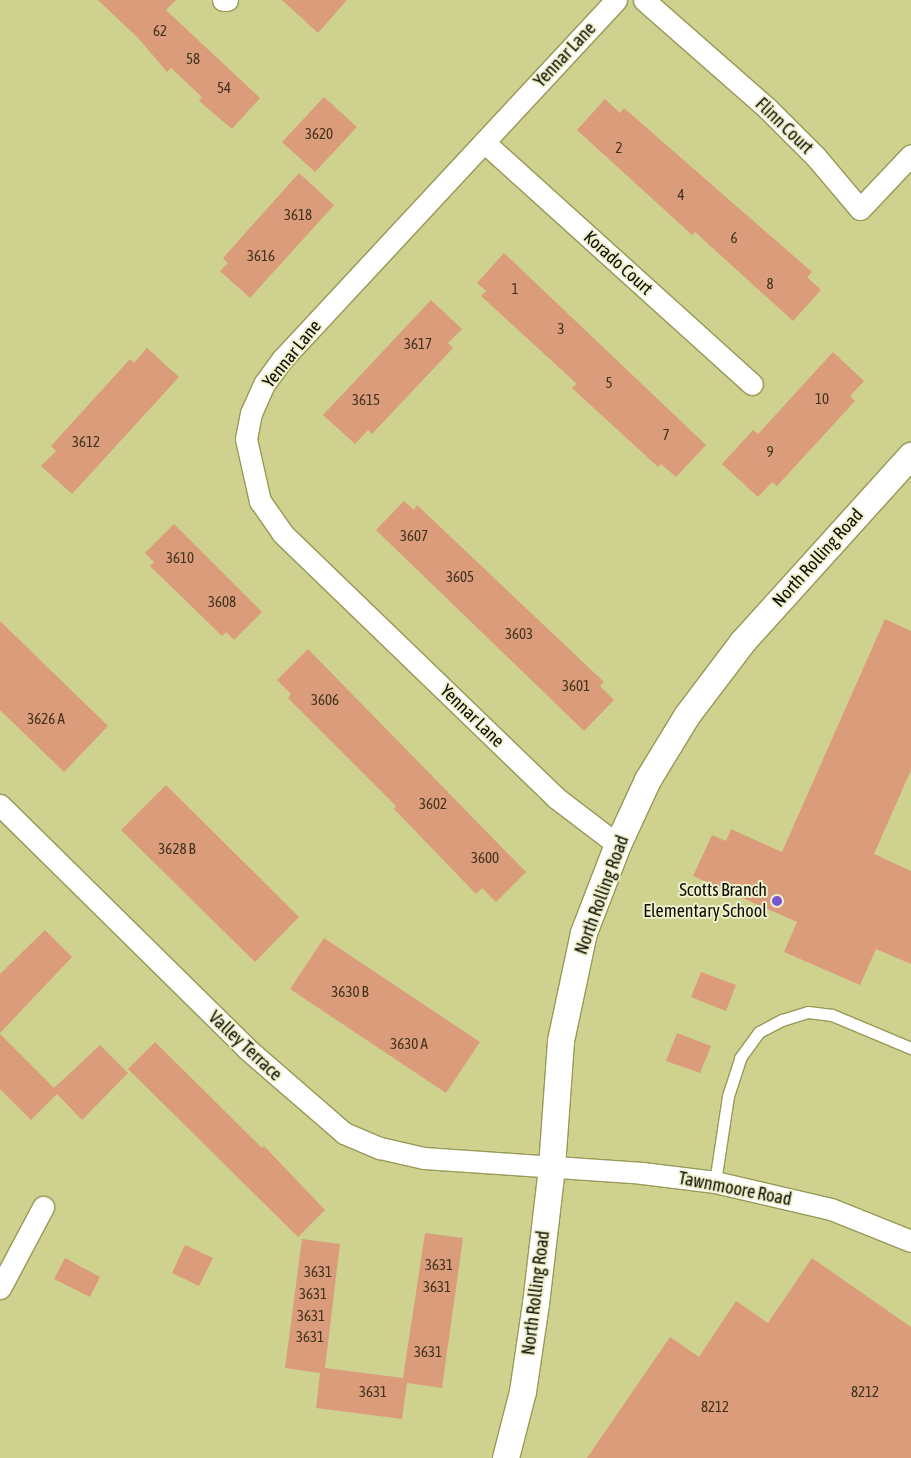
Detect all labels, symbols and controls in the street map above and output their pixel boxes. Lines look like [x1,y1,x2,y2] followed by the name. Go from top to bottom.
[529,18,601,92] street label: Yennar Lane
[153,22,167,40] house number: 62
[186,50,200,68] house number: 58
[217,79,231,97] house number: 54
[751,93,817,159] street label: Flinn Court
[305,125,333,143] house number: 3620
[615,139,623,157] house number: 2
[677,186,685,204] house number: 4
[284,206,312,224] house number: 3618
[579,226,657,300] street label: Korado Court
[730,229,738,247] house number: 6
[247,247,275,265] house number: 3616
[766,275,774,293] house number: 8
[511,280,519,298] house number: 1
[258,316,326,392] street label: Yennar Lane
[557,320,565,338] house number: 3
[404,335,432,353] house number: 3617
[605,374,613,392] house number: 5
[815,390,829,408] house number: 10
[352,391,380,409] house number: 3615
[662,426,670,444] house number: 7
[72,433,100,451] house number: 3612
[766,443,774,461] house number: 9
[768,504,868,612] street label: North Rolling Road
[400,527,428,545] house number: 3607
[166,549,194,567] house number: 3610
[446,568,474,586] house number: 3605
[208,593,236,611] house number: 3608
[505,625,533,643] house number: 3603
[562,677,590,695] house number: 3601
[435,680,509,752] street label: Yennar Lane
[311,691,339,709] house number: 3606
[27,710,65,728] house number: 3626 A
[419,795,447,813] house number: 3602
[570,833,634,957] street label: North Rolling Road
[158,840,196,858] house number: 3628 B
[471,849,499,867] house number: 3600
[643,880,767,922] place label: Scotts Branch Elementary School
[771,895,783,907] marker: Scotts Branch Elementary School
[331,983,369,1001] house number: 3630 B
[204,1007,286,1085] street label: Valley Terrace
[390,1035,428,1053] house number: 3630 A
[677,1167,793,1211] street label: Tawnmoore Road
[518,1230,554,1356] street label: North Rolling Road
[425,1256,453,1274] house number: 3631
[304,1263,332,1281] house number: 3631
[423,1278,451,1296] house number: 3631
[299,1285,327,1303] house number: 3631
[297,1307,325,1325] house number: 3631
[296,1328,324,1346] house number: 3631
[414,1343,442,1361] house number: 3631
[359,1383,387,1401] house number: 3631
[851,1383,879,1401] house number: 8212
[701,1398,729,1416] house number: 8212

